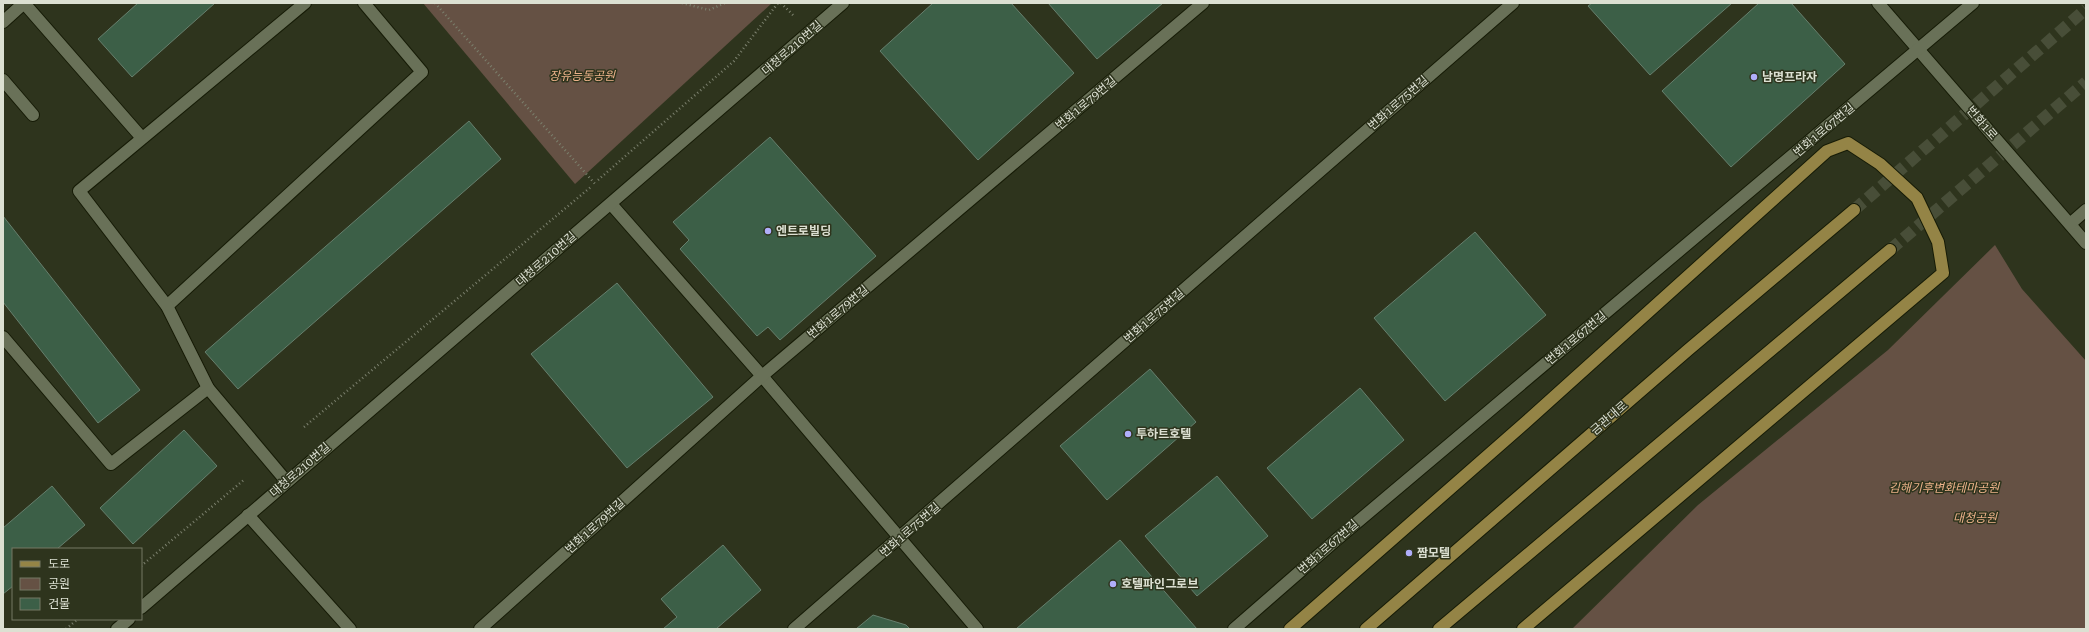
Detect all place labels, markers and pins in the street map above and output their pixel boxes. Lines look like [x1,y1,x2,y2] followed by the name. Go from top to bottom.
[1762,70,1817,84] place label: 남명프라자
[1749,72,1759,82] marker: 남명프라자
[776,224,831,238] place label: 엔트로빌딩
[763,226,773,236] marker: 엔트로빌딩
[1136,427,1191,441] place label: 투하트호텔
[1123,429,1133,439] marker: 투하트호텔
[1417,546,1450,560] place label: 짬모텔
[1404,548,1414,558] marker: 짬모텔
[1121,577,1198,591] place label: 호텔파인그로브
[1108,579,1118,589] marker: 호텔파인그로브

